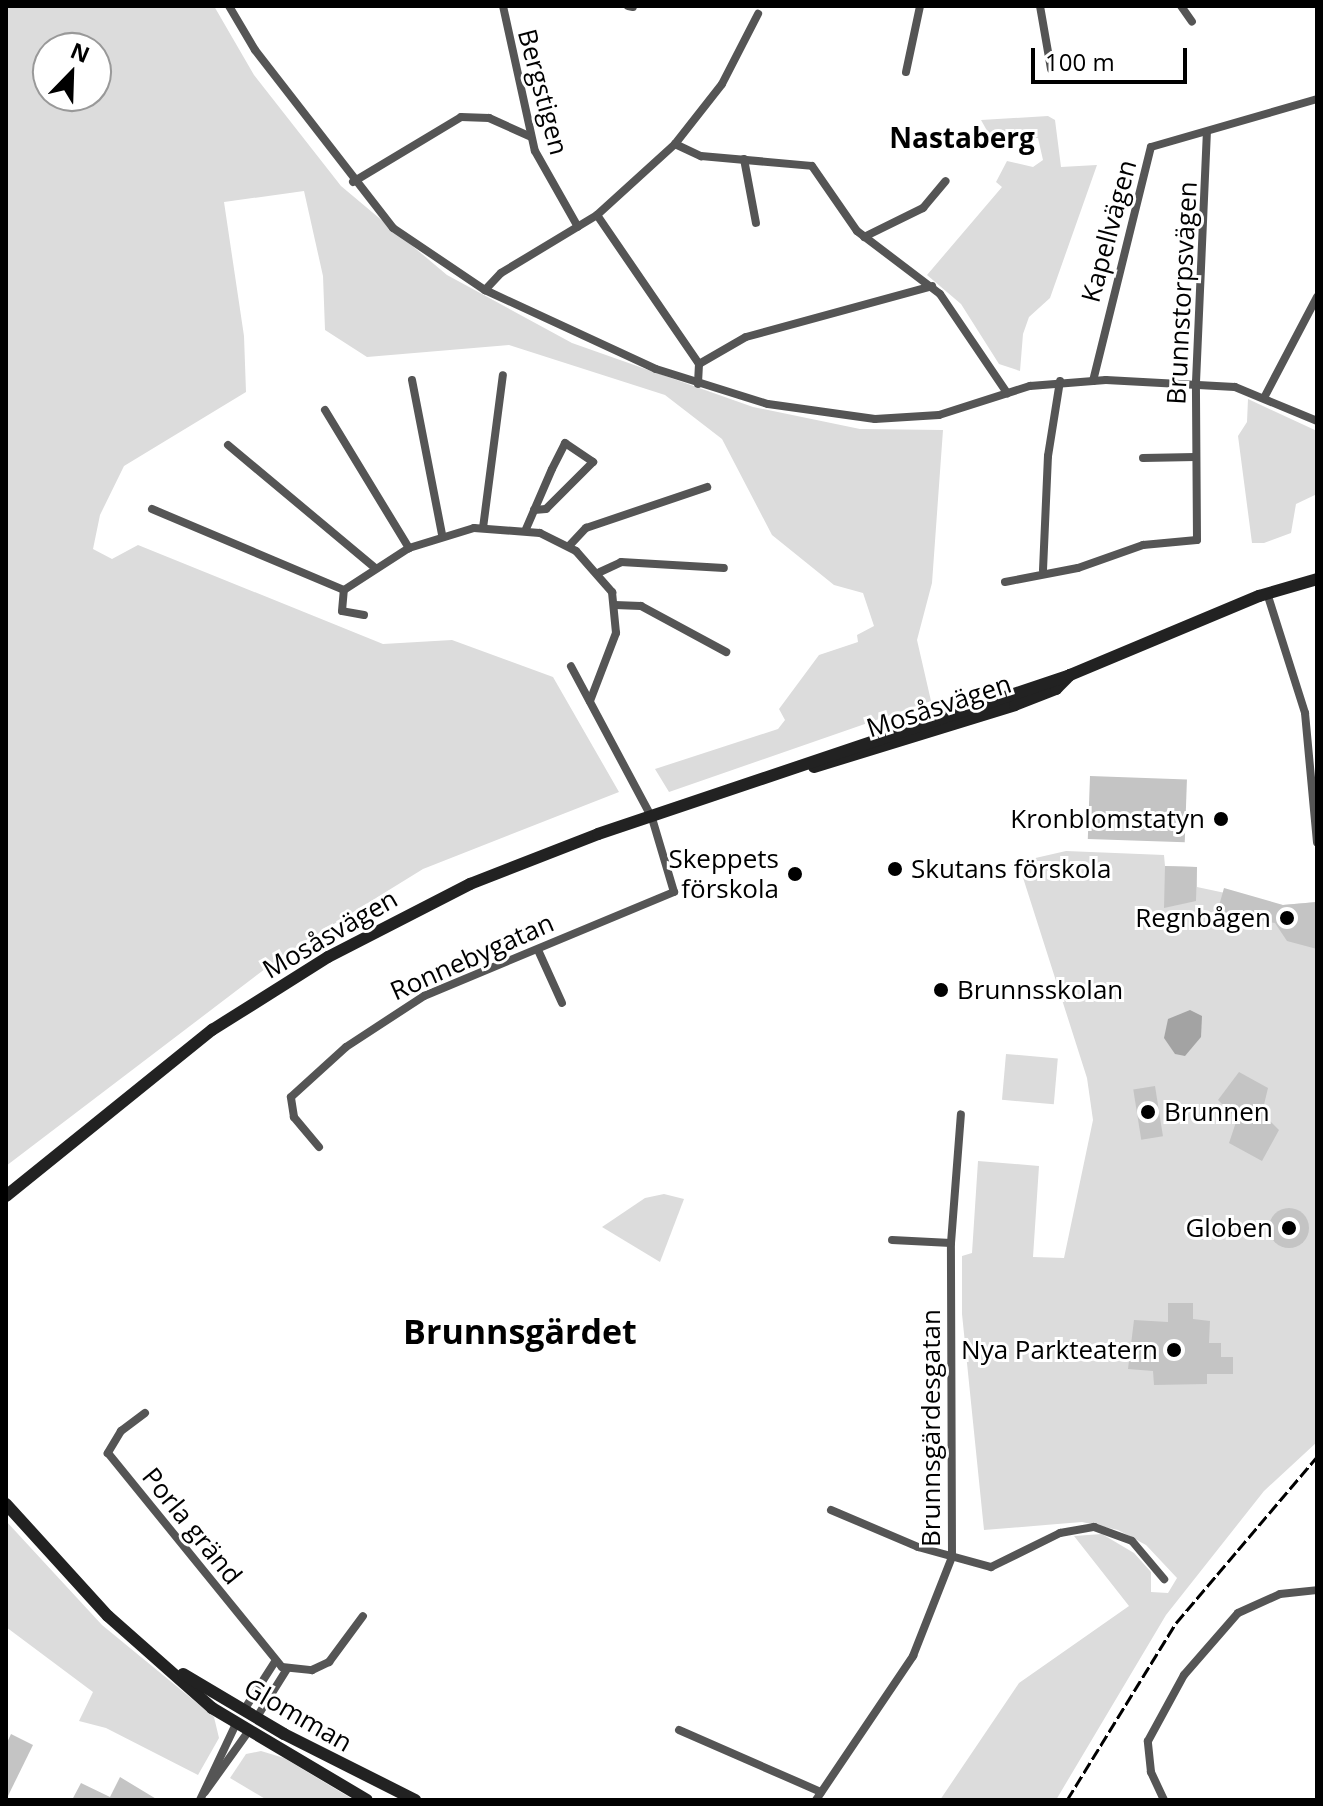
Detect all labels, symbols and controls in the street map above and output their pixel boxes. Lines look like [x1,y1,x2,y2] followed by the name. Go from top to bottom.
[511,26,575,158] street label: Bergstigen
[32,32,112,112] north arrow
[1035,32,1191,82] scale bar
[66,34,95,69] text: N
[1045,45,1115,78] text: 100 m
[889,120,1035,154] district label: Nastaberg
[1075,156,1143,306] street label: Kapellvägen
[1161,181,1203,405] street label: Brunnstorpsvägen
[863,668,1015,744] street label: Mosåsvägen
[1010,803,1205,835] place label: Kronblomstatyn
[1212,810,1230,828] marker: Kronblomstatyn
[668,843,779,904] place label: Skeppets förskola
[911,853,1111,885] place label: Skutans förskola
[886,860,904,878] marker: Skutans förskola
[786,865,804,883] marker: Skeppets förskola
[257,883,403,985] street label: Mosåsvägen
[1135,902,1271,934] place label: Regnbågen
[386,907,558,1007] street label: Ronnebygatan
[1278,909,1296,927] marker: Regnbågen
[957,974,1123,1006] place label: Brunnsskolan
[932,981,950,999] marker: Brunnsskolan
[1164,1096,1270,1128] place label: Brunnen
[1139,1103,1157,1121] marker: Brunnen
[1185,1212,1273,1244] place label: Globen
[1280,1219,1298,1237] marker: Globen
[915,1309,947,1547] street label: Brunnsgärdesgatan
[403,1312,637,1352] district label: Brunnsgärdet
[961,1334,1158,1366] place label: Nya Parkteatern
[1165,1341,1183,1359] marker: Nya Parkteatern
[136,1462,248,1590] street label: Porla gränd
[238,1672,358,1758] street label: Glomman

